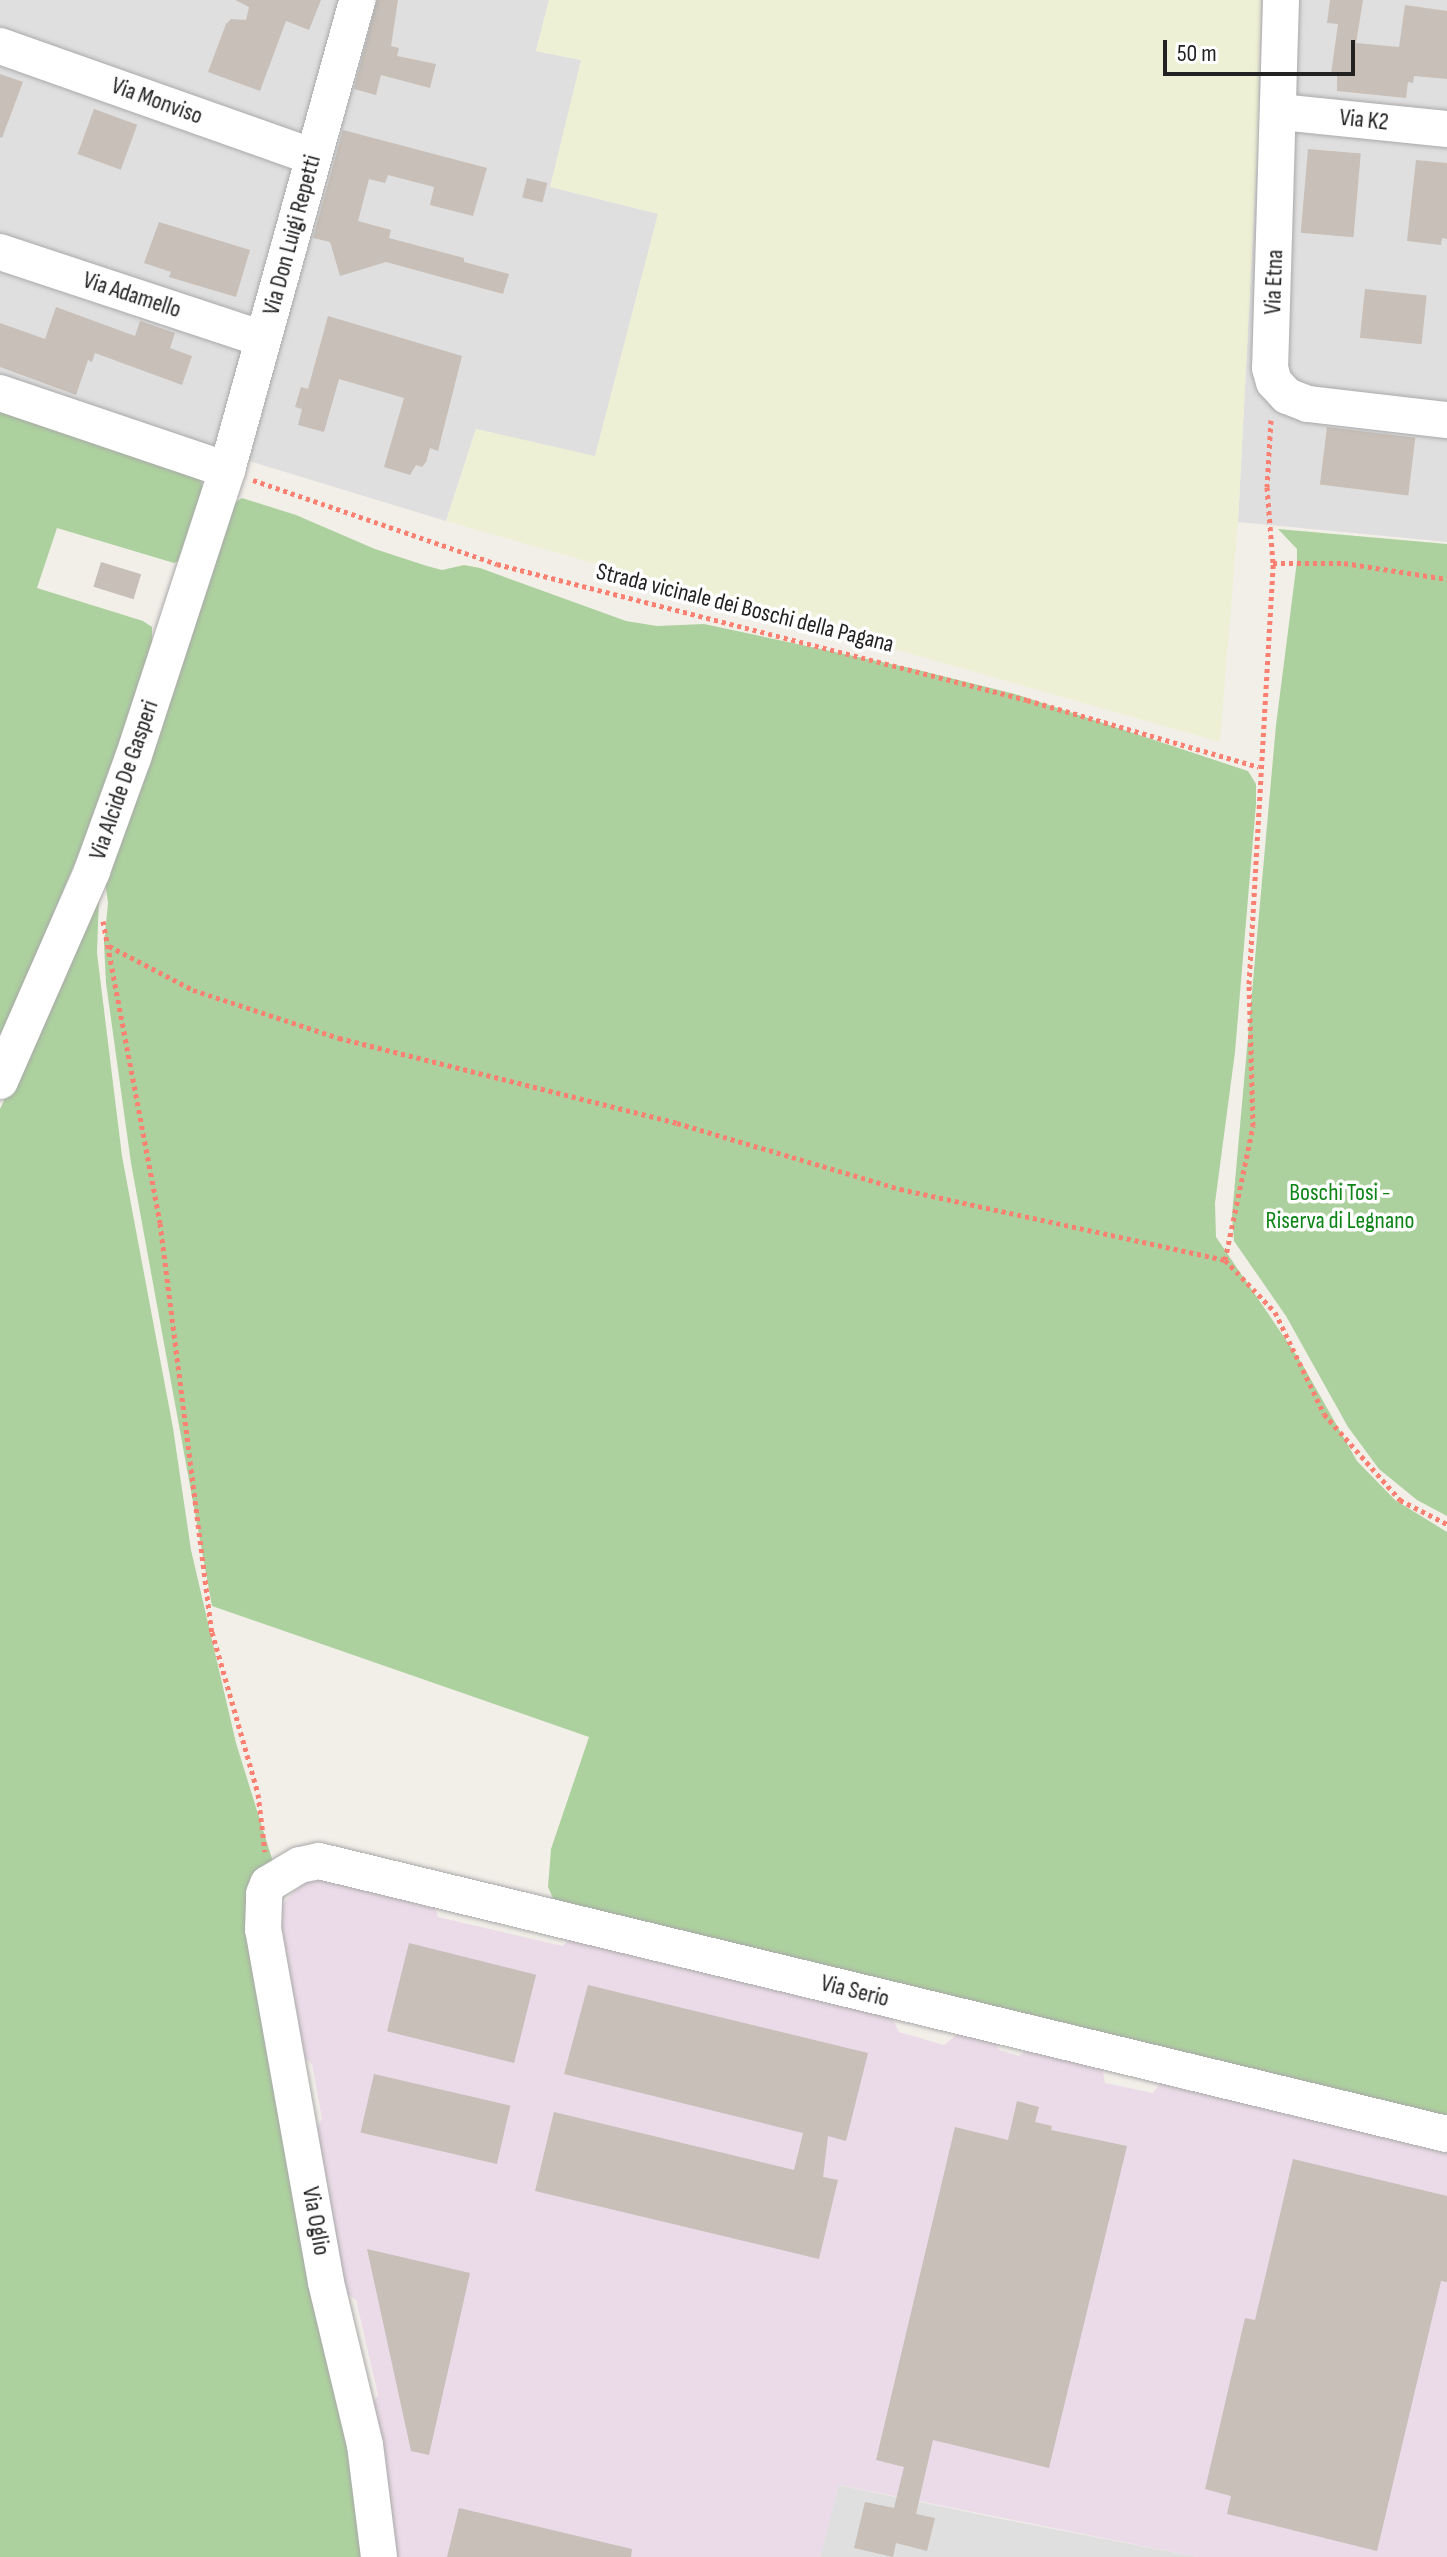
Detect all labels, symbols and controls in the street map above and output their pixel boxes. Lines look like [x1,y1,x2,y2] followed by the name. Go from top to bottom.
[1167,24,1359,74] scale bar
[1177,39,1217,68] text: 50 m
[107,71,207,131] street label: Via Monviso
[1338,103,1390,137] street label: Via K2
[257,152,327,318] street label: Via Don Luigi Repetti
[1258,249,1290,315] street label: Via Etna
[79,266,185,324] street label: Via Adamello
[593,557,897,659] street label: Strada vicinale dei Boschi della Pagana
[83,696,165,864] street label: Via Alcide De Gasperi
[1266,1179,1414,1235] park label: Boschi Tosi - Riserva di Legnano
[818,1969,892,2013] street label: Via Serio
[296,2184,336,2258] street label: Via Oglio

